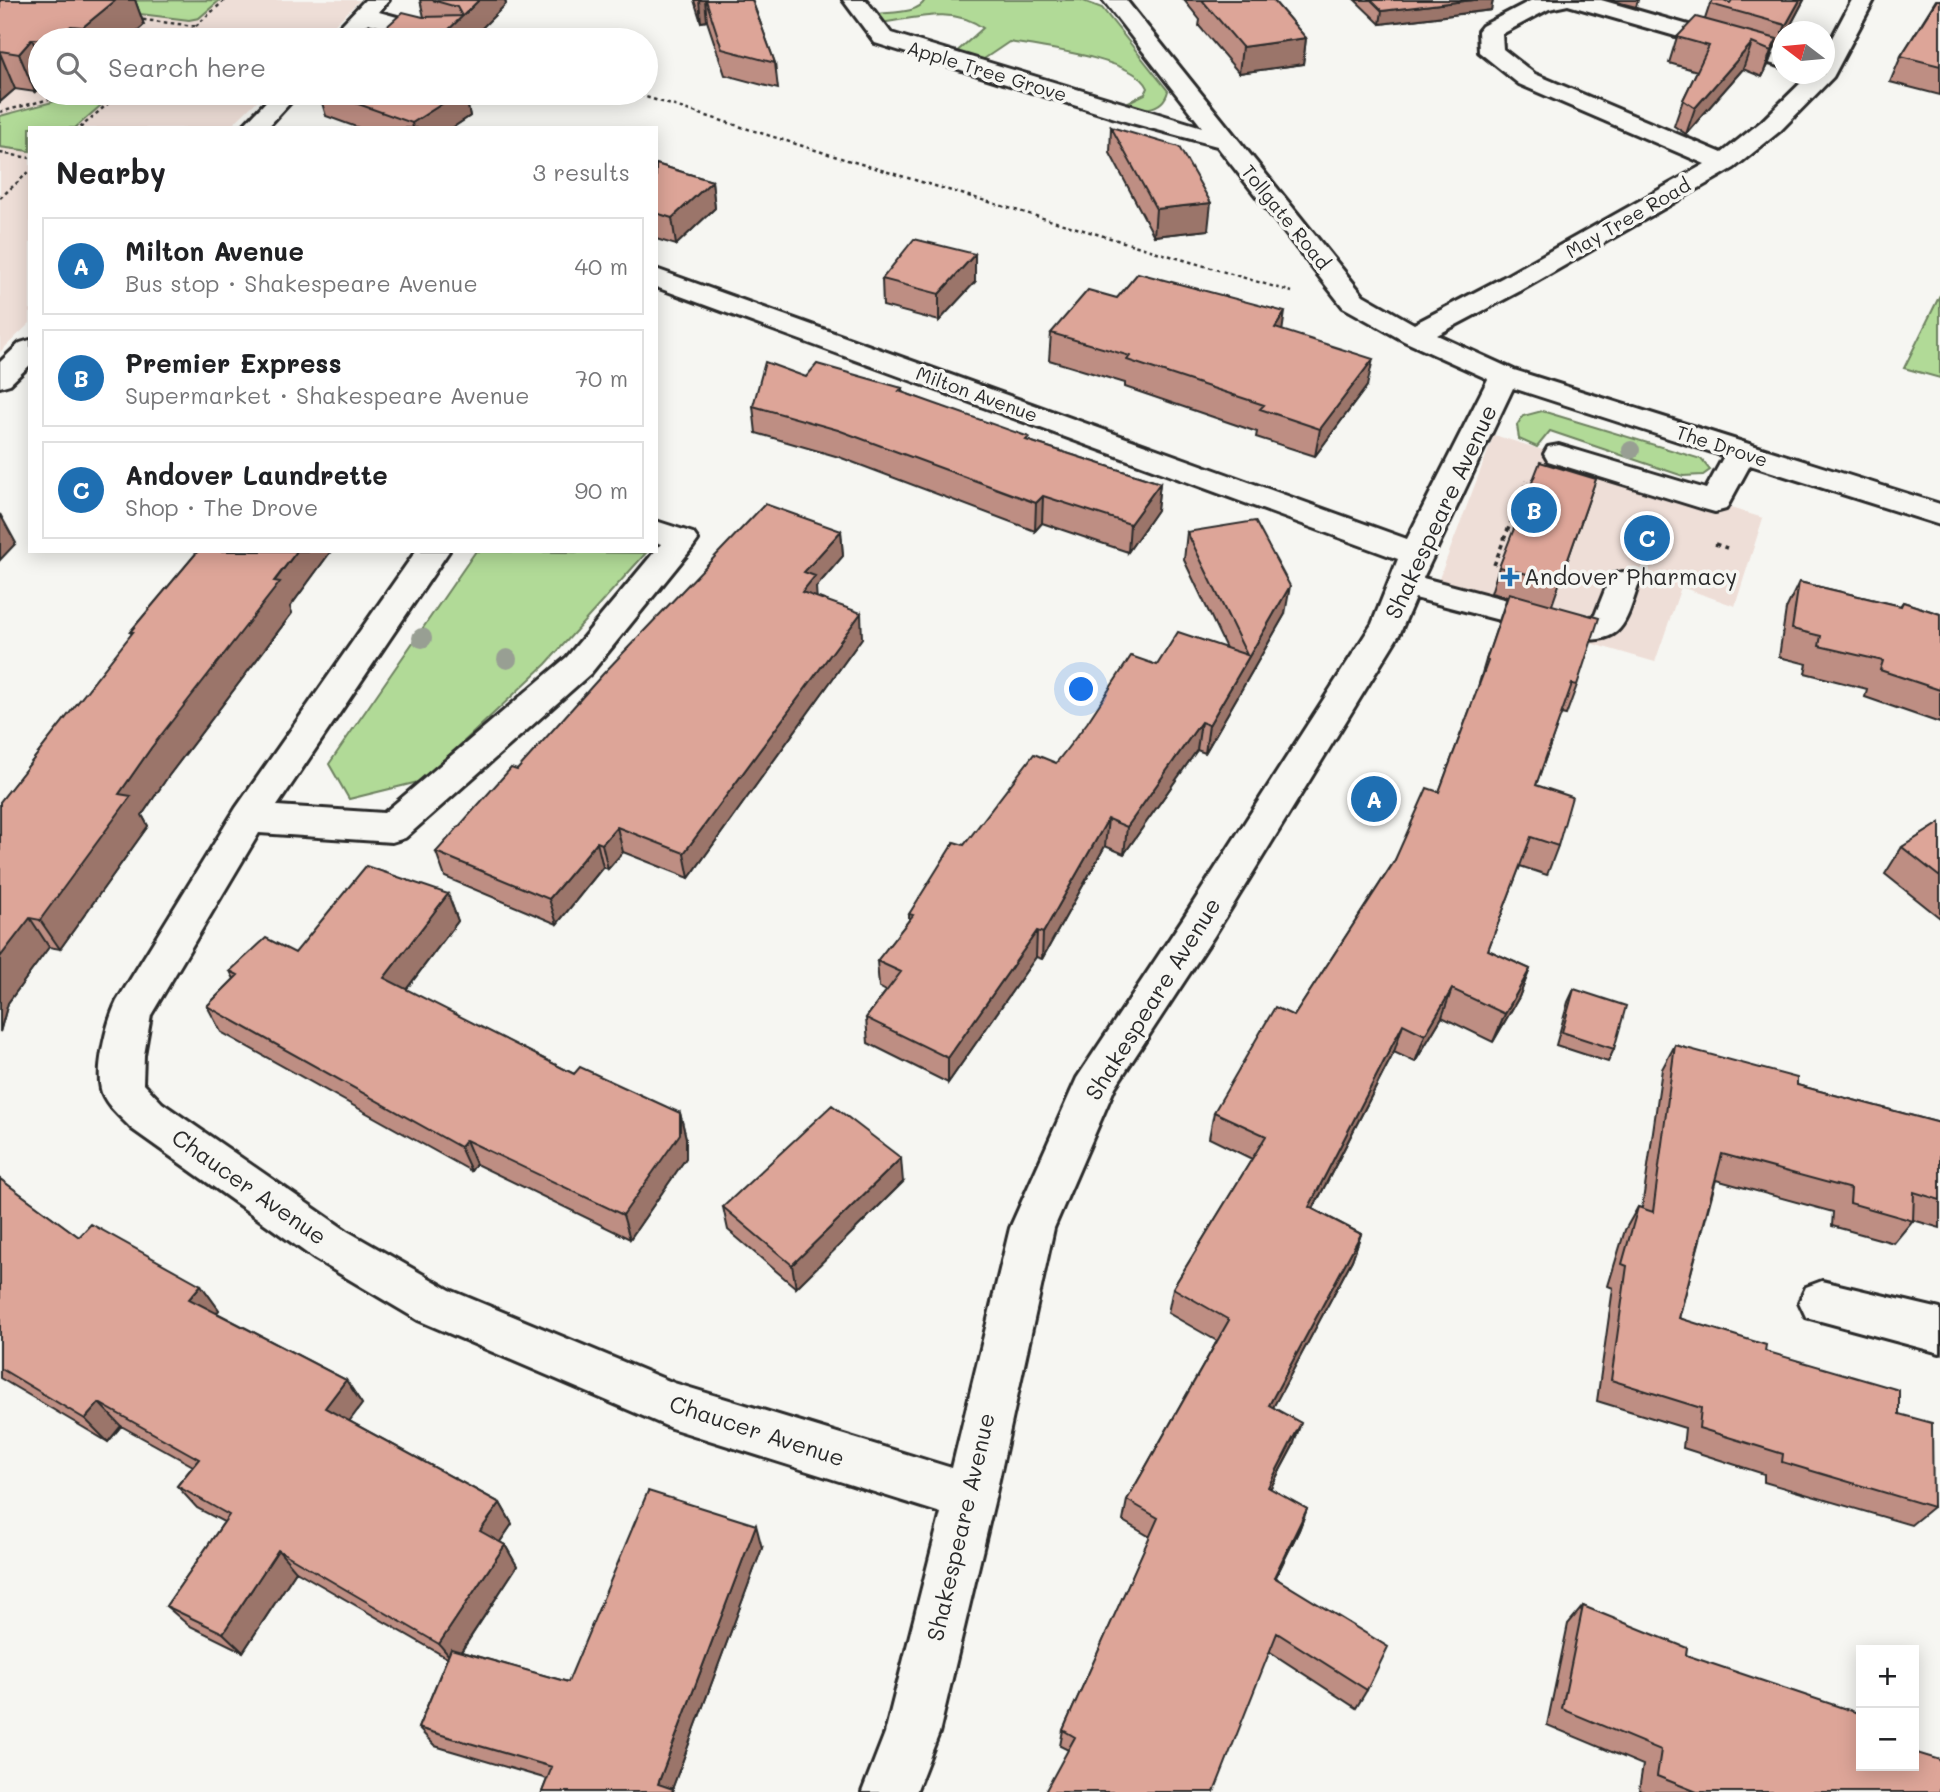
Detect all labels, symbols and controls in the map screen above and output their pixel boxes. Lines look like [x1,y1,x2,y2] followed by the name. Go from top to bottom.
[1772,21,1835,84] north arrow
[28,28,658,105] search box
[904,34,1070,107] street label: Apple Tree Grove
[52,48,90,86] icon: search
[108,50,266,84] text: Search here
[56,152,166,192] text: Nearby
[533,157,630,187] text: 3 results
[1236,159,1336,274] street label: Tollgate Road
[1561,172,1695,263] street label: May Tree Road
[125,234,304,268] text: Milton Avenue
[73,251,89,281] text: A
[575,251,628,281] text: 40 m
[125,268,478,298] text: Bus stop · Shakespeare Avenue
[125,346,342,380] text: Premier Express
[913,360,1041,427] street label: Milton Avenue
[73,363,89,393] text: B
[575,363,628,393] text: 70 m
[125,380,529,410] text: Supermarket · Shakespeare Avenue
[1377,399,1503,624] street label: Shakespeare Avenue
[1673,419,1771,472] street label: The Drove
[125,458,388,492] text: Andover Laundrette
[72,475,90,505] text: C
[575,475,628,505] text: 90 m
[1511,484,1557,536] pin: B
[125,492,318,522] text: Shop · The Drove
[1624,512,1670,564] pin: C
[1524,561,1737,591] place label: Andover Pharmacy
[1502,569,1518,585] marker: Andover Pharmacy
[1064,672,1098,706] your location
[1351,773,1397,825] pin: A
[1078,892,1227,1105] street label: Shakespeare Avenue
[166,1122,333,1251] street label: Chaucer Avenue
[666,1388,849,1473] street label: Chaucer Avenue
[919,1410,1001,1644] street label: Shakespeare Avenue
[1856,1645,1919,1771] map controls
[1856,1645,1919,1708] button: +
[1856,1708,1919,1771] button: −

